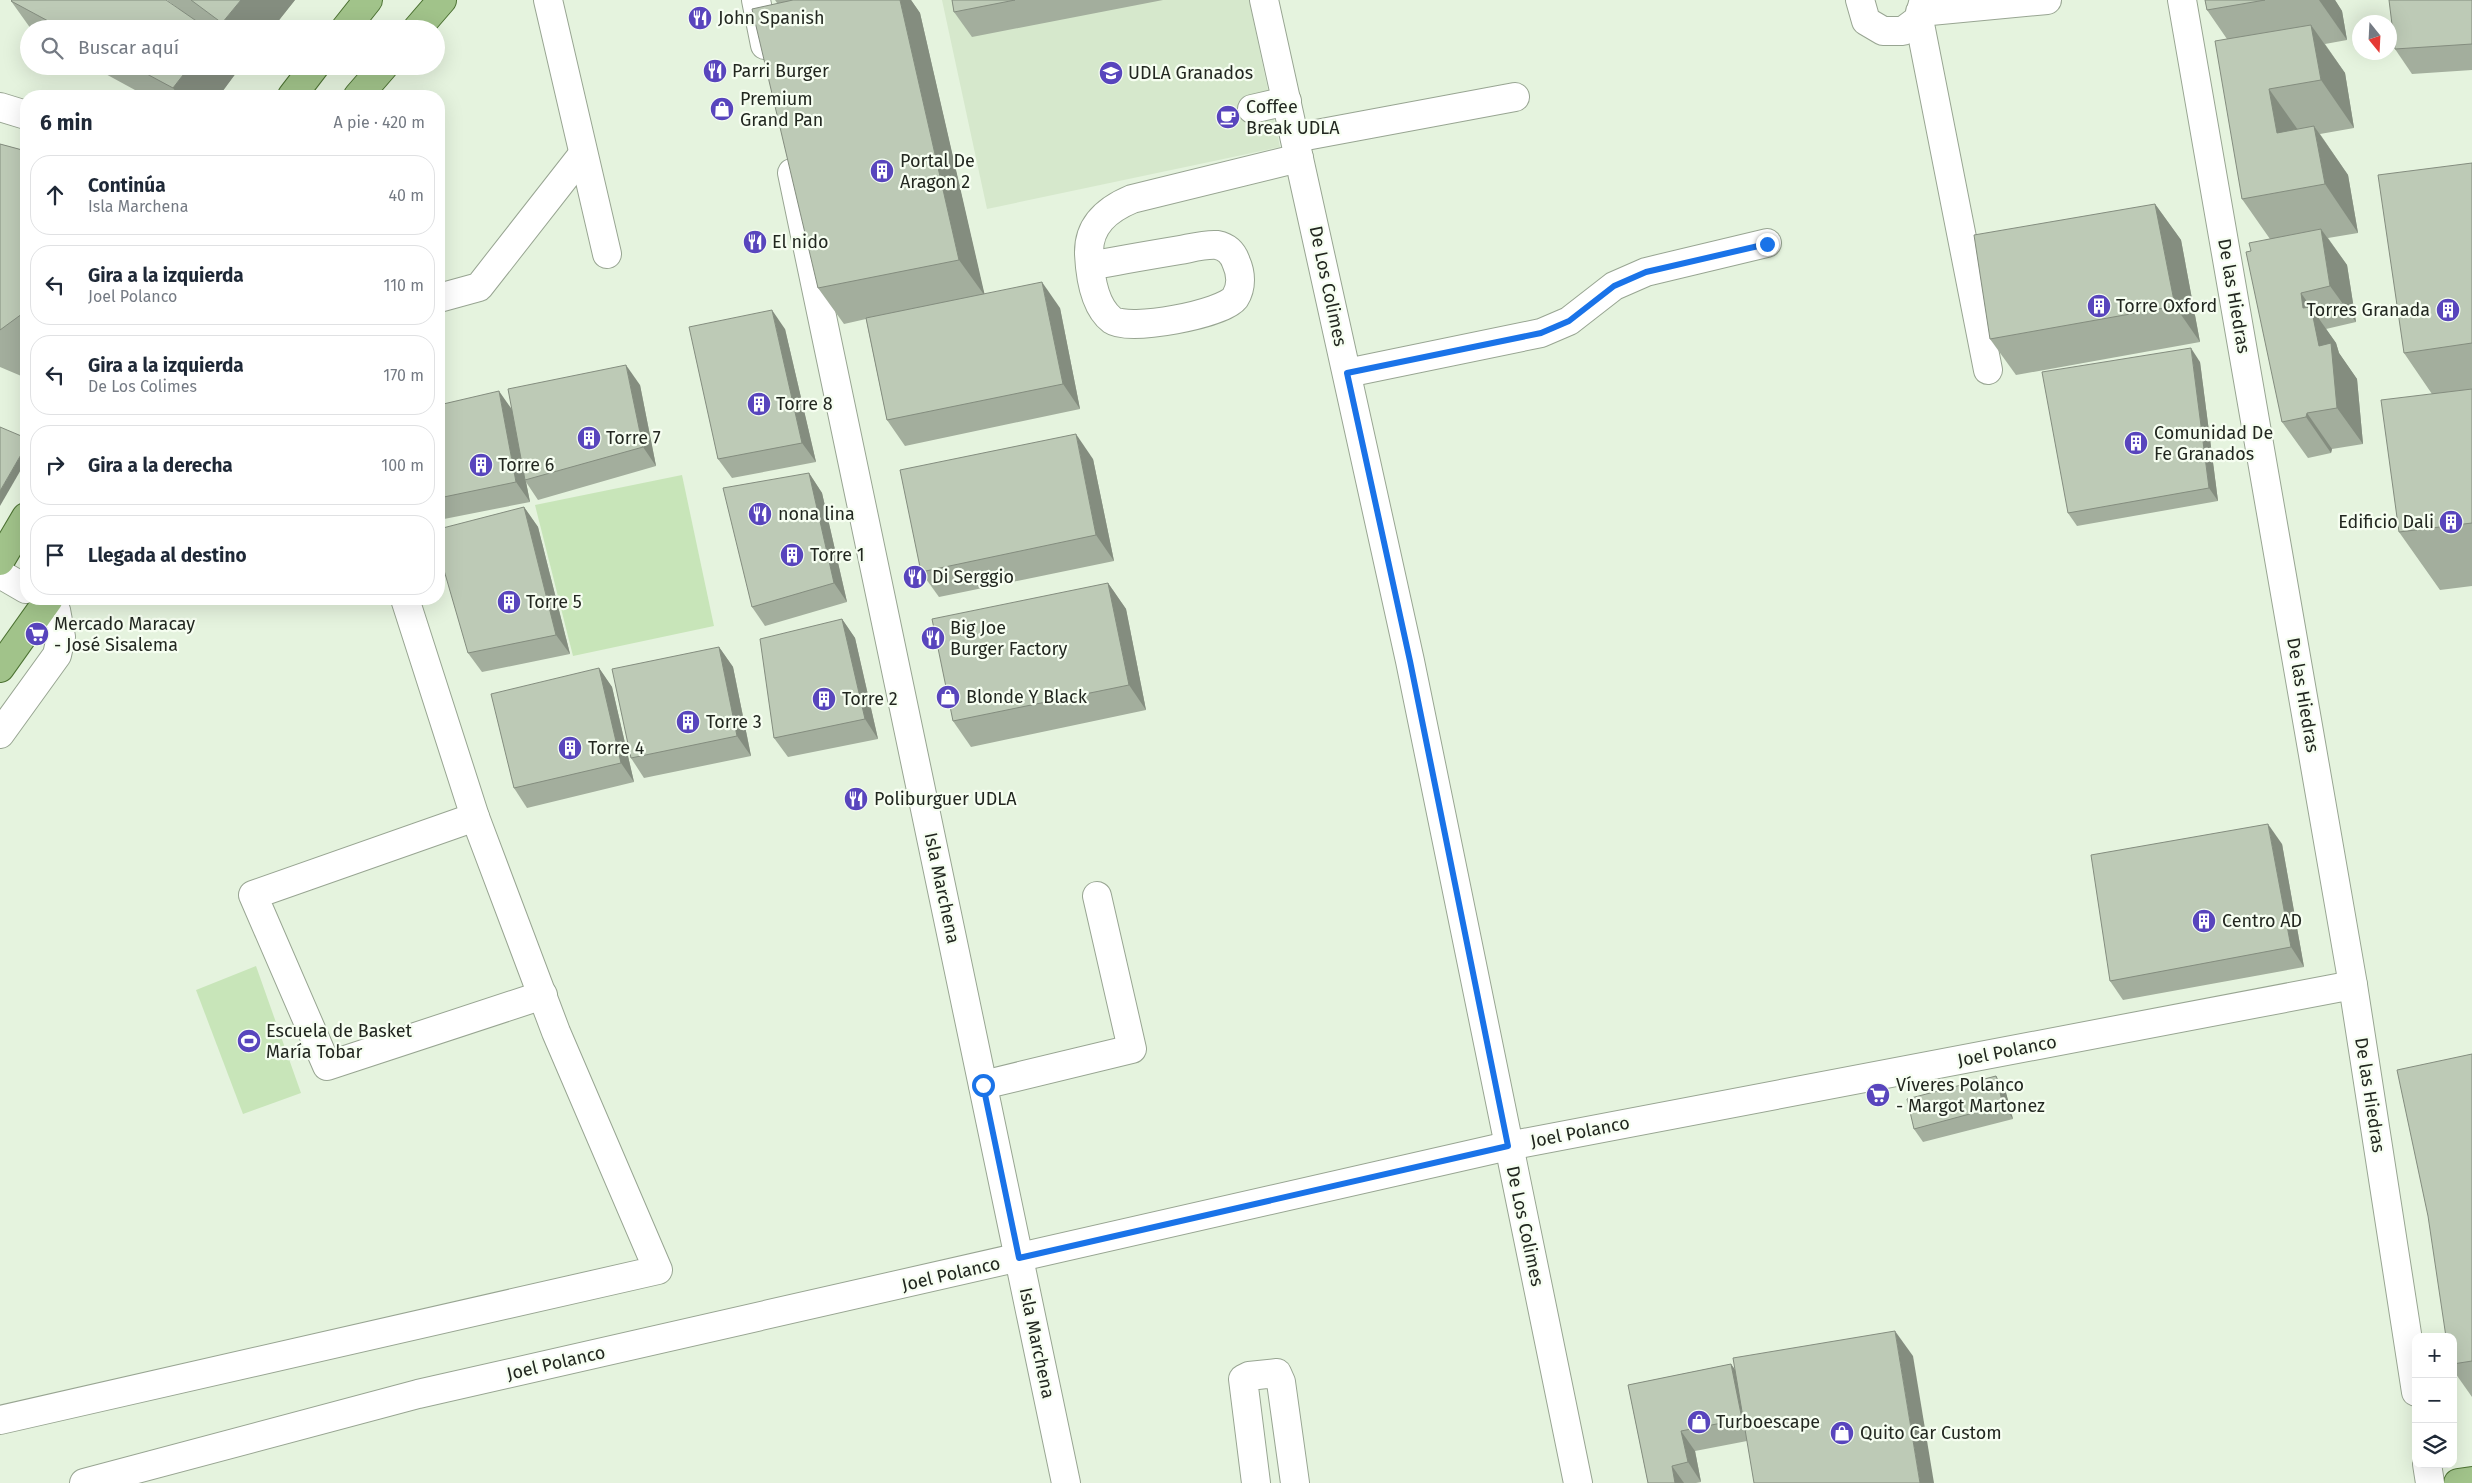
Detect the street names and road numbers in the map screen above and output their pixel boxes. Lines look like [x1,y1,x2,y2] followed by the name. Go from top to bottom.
[1304,224,1352,348] street label: De Los Colimes
[2213,237,2255,355] street label: De las Hiedras
[2282,636,2324,754] street label: De las Hiedras
[919,830,965,946] street label: Isla Marchena
[1956,1031,2058,1071] street label: Joel Polanco
[2350,1036,2390,1154] street label: De las Hiedras
[1529,1112,1631,1152] street label: Joel Polanco
[1501,1164,1549,1288] street label: De Los Colimes
[900,1252,1002,1296] street label: Joel Polanco
[1014,1285,1060,1401] street label: Isla Marchena
[505,1341,607,1385] street label: Joel Polanco

